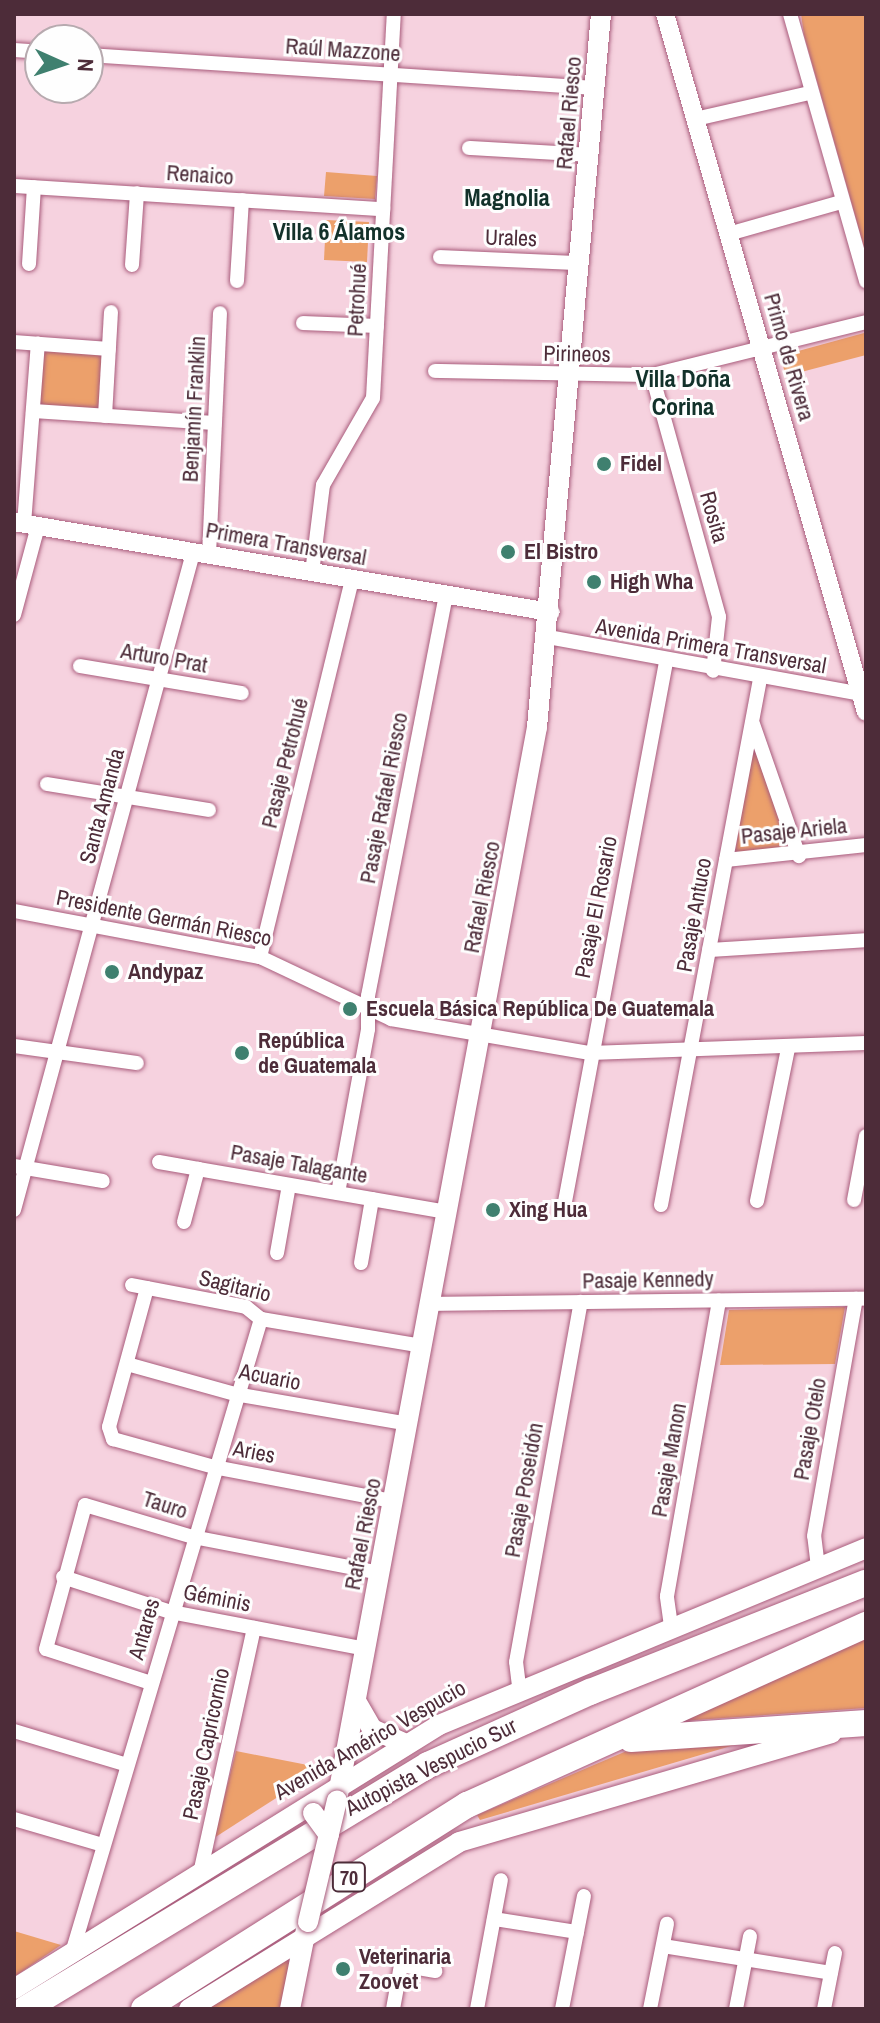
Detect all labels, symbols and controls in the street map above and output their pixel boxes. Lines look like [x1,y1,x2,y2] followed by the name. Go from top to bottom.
[24,24,104,104] north arrow
[285,33,401,67] street label: Raúl Mazzone
[551,55,587,171] street label: Rafael Riesco
[71,58,101,72] text: N
[166,159,234,191] street label: Renaico
[464,184,550,212] district label: Magnolia
[272,218,406,246] district label: Villa 6 Álamos
[484,224,538,252] street label: Urales
[342,263,372,337] street label: Petrohué
[758,290,820,424] street label: Primo de Rivera
[177,335,211,483] street label: Benjamín Franklin
[543,340,611,368] street label: Pirineos
[636,365,730,421] district label: Villa Doña Corina
[620,451,662,477] place label: Fidel
[595,455,613,473] marker: Fidel
[694,488,734,546] street label: Rosita
[204,517,368,571] street label: Primera Transversal
[524,539,598,565] place label: El Bistro
[499,543,517,561] marker: El Bistro
[610,569,693,595] place label: High Wha
[585,573,603,591] marker: High Wha
[594,613,828,679] street label: Avenida Primera Transversal
[119,637,209,679] street label: Arturo Prat
[256,695,314,831] street label: Pasaje Petrohué
[354,710,414,886] street label: Pasaje Rafael Riesco
[74,745,130,867] street label: Santa Amanda
[739,812,849,850] street label: Pasaje Ariela
[569,834,623,980] street label: Pasaje El Rosario
[458,839,506,955] street label: Rafael Riesco
[671,855,717,975] street label: Pasaje Antuco
[54,884,274,952] street label: Presidente Germán Riesco
[128,959,203,985] place label: Andypaz
[103,963,121,981] marker: Andypaz
[366,996,714,1022] place label: Escuela Básica República De Guatemala
[341,1000,359,1018] marker: Escuela Básica República De Guatemala
[258,1027,376,1078] place label: República de Guatemala
[233,1044,251,1062] marker: República de Guatemala
[228,1139,370,1189] street label: Pasaje Talagante
[509,1197,587,1223] place label: Xing Hua
[484,1201,502,1219] marker: Xing Hua
[196,1264,274,1308] street label: Sagitario
[582,1266,714,1294] street label: Pasaje Kennedy
[237,1358,303,1396] street label: Acuario
[788,1376,832,1482] street label: Pasaje Otelo
[646,1401,692,1519] street label: Pasaje Manon
[499,1421,549,1559] street label: Pasaje Poseidón
[231,1435,277,1469] street label: Aries
[339,1476,387,1592] street label: Rafael Riesco
[139,1485,191,1525] street label: Tauro
[181,1579,253,1617] street label: Géminis
[123,1595,165,1663] street label: Antares
[177,1666,235,1822] street label: Pasaje Capricornio
[269,1674,471,1806] street label: Avenida Américo Vespucio
[341,1712,521,1822] street label: Autopista Vespucio Sur
[331,1861,367,1893] road number: 70
[359,1943,451,1994] place label: Veterinaria Zoovet
[334,1960,352,1978] marker: Veterinaria Zoovet

